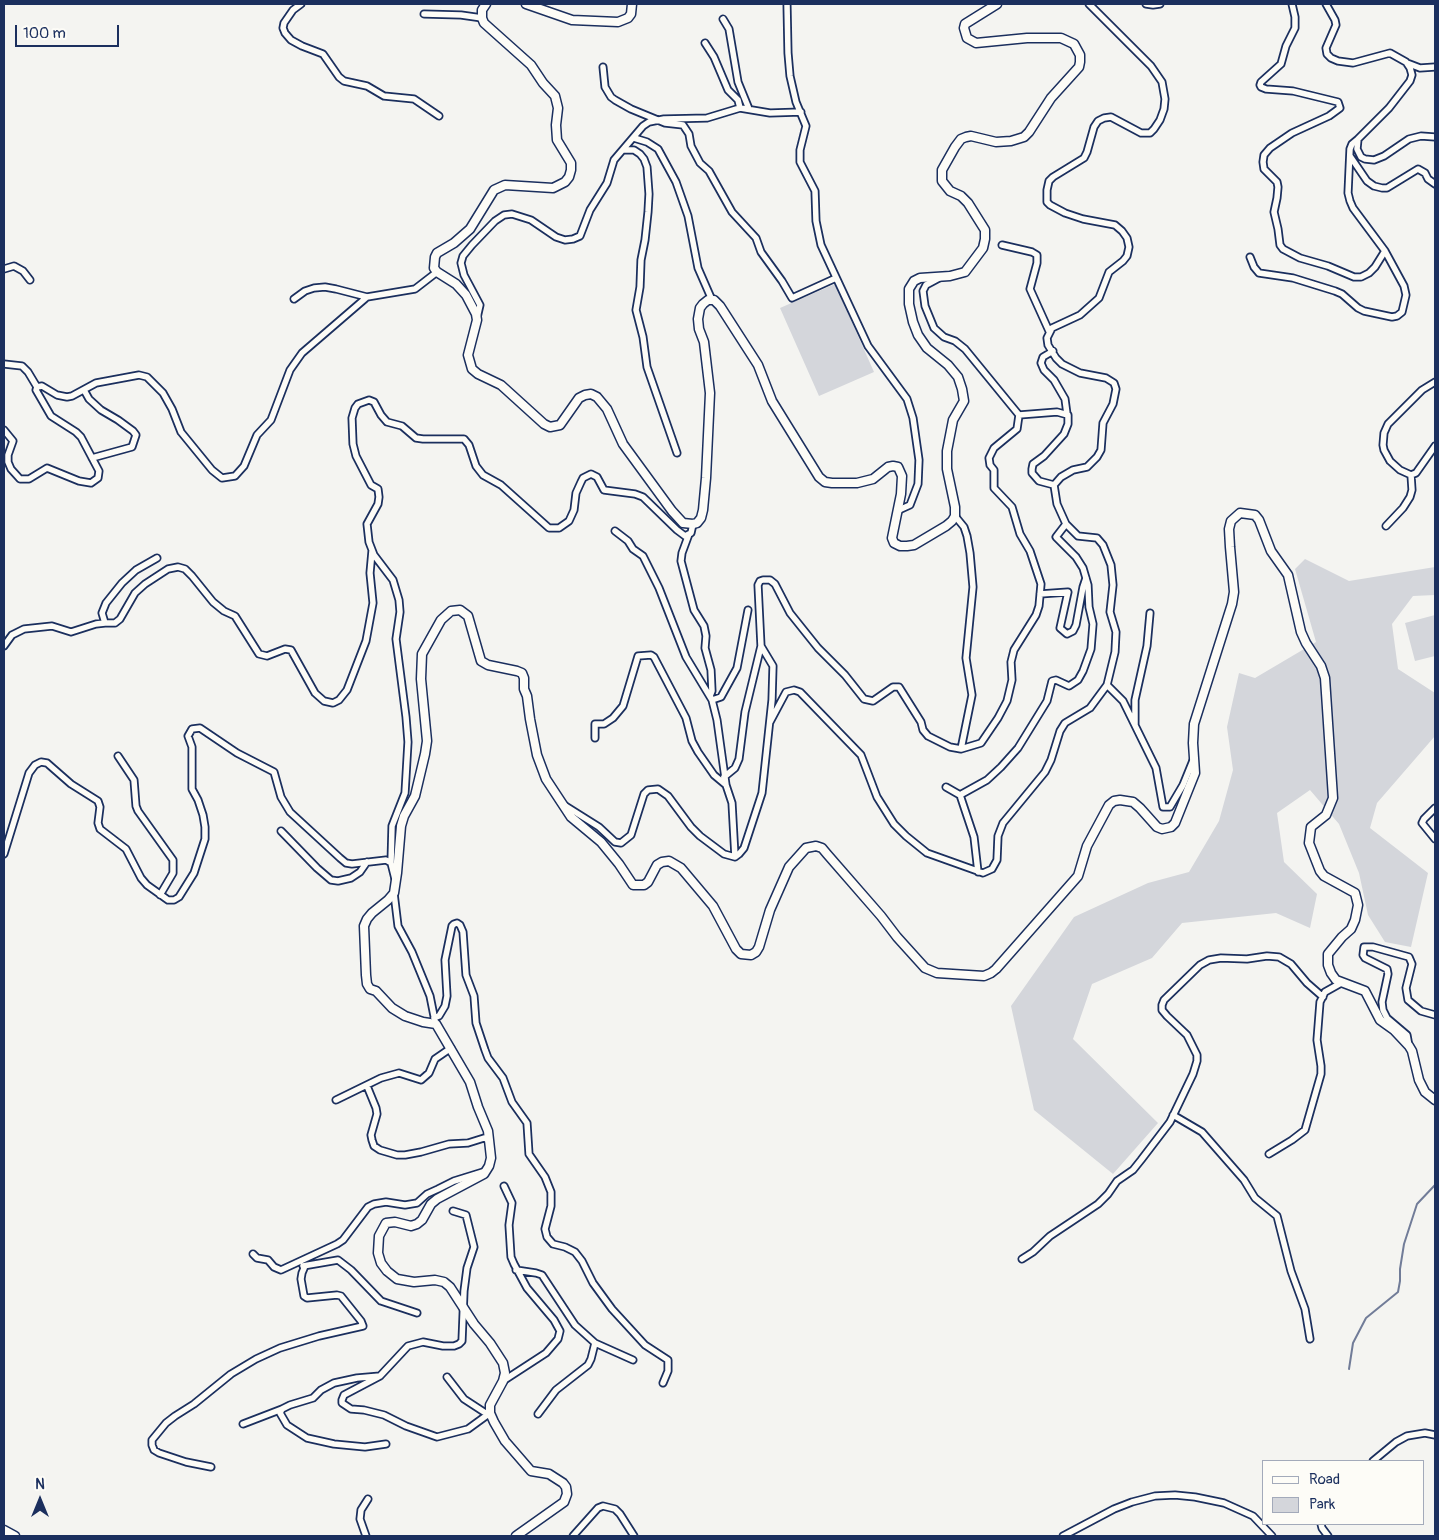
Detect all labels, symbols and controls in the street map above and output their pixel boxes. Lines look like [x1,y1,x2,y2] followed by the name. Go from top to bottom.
[18,15,121,47] scale bar
[23,24,66,43] text: 100 m
[1262,1460,1424,1525] legend
[1309,1470,1340,1489] text: Road
[15,1475,65,1525] north arrow
[35,1476,45,1493] text: N
[1309,1495,1335,1514] text: Park

